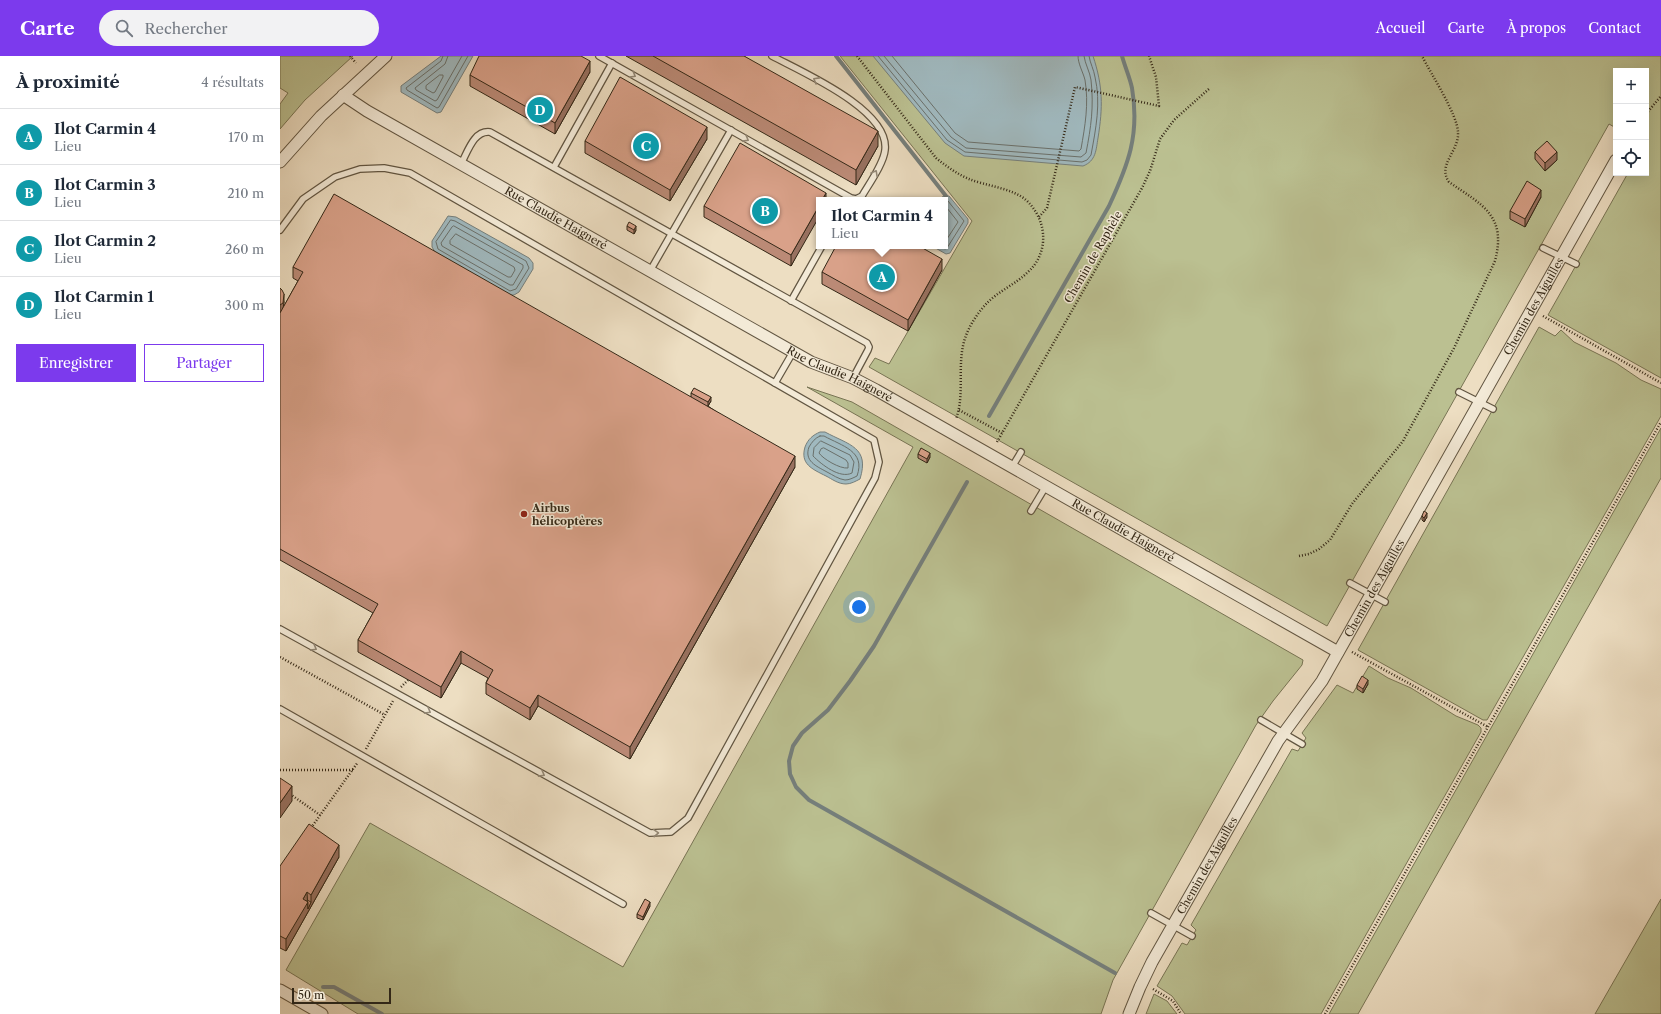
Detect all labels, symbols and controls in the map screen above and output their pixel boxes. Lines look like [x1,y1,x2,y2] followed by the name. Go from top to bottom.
[99,10,379,46] search box
[20,17,75,40] text: Carte
[113,17,135,39] icon: search
[145,19,228,38] text: Rechercher
[1376,19,1426,37] text: Accueil
[1448,19,1484,37] text: Carte
[1506,19,1566,37] text: À propos
[1588,19,1641,37] text: Contact
[1613,68,1649,176] map controls
[1613,68,1649,104] button: +
[629,71,636,78] one-way arrow
[16,72,120,92] text: À proximité
[201,74,264,90] text: 4 résultats
[813,78,820,85] one-way arrow
[527,95,553,125] pin: D
[1613,104,1649,140] button: −
[54,119,156,138] text: Ilot Carmin 4
[24,129,34,145] text: A
[228,129,264,145] text: 170 m
[633,131,659,161] pin: C
[742,134,749,141] one-way arrow
[54,138,82,154] text: Lieu
[1613,140,1649,176] button: locate
[870,170,877,177] one-way arrow
[54,175,156,194] text: Ilot Carmin 3
[502,183,610,252] street label: Rue Claudie Haigneré
[24,185,34,201] text: B
[227,185,264,201] text: 210 m
[54,194,82,210] text: Lieu
[752,196,778,226] pin: B
[816,197,948,249] popup
[831,206,933,225] text: Ilot Carmin 4
[1061,209,1125,305] street label: Chemin de Raphèle
[831,225,859,241] text: Lieu
[54,231,156,250] text: Ilot Carmin 2
[24,241,34,257] text: C
[225,241,264,257] text: 260 m
[54,250,82,266] text: Lieu
[1500,255,1567,358] street label: Chemin des Aiguilles
[869,262,895,292] pin: A
[54,287,154,306] text: Ilot Carmin 1
[23,297,35,313] text: D
[225,297,264,313] text: 300 m
[54,306,82,322] text: Lieu
[784,343,895,405] street label: Rue Claudie Haigneré
[16,344,136,382] button: Enregistrer
[144,344,264,382] button: Partager
[1070,496,1177,565] street label: Rue Claudie Haigneré
[531,501,602,528] place label: Airbus hélicoptères
[519,509,529,519] marker: Airbus hélicoptères
[1341,537,1408,640] street label: Chemin des Aiguilles
[849,597,869,617] your location
[310,643,317,651] one-way arrow
[424,706,431,713] one-way arrow
[538,769,545,776] one-way arrow
[1174,814,1240,917] street label: Chemin des Aiguilles
[653,828,659,837] one-way arrow
[292,986,391,1005] scale bar
[298,988,324,1002] text: 50 m

